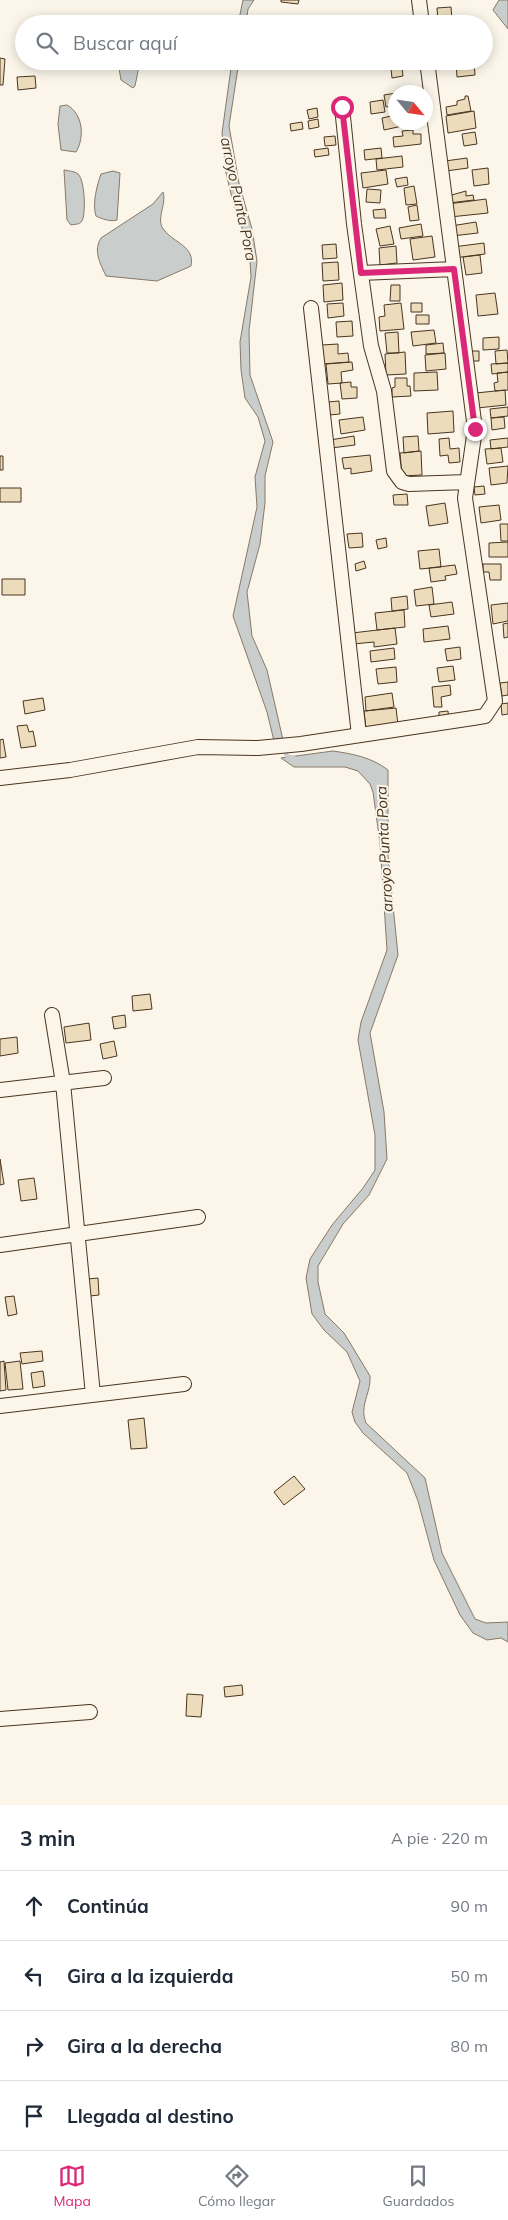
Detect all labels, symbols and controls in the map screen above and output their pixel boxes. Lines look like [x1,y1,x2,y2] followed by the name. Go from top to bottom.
[15,15,493,70] search box
[33,29,61,57] icon: search
[73,31,177,55] text: Buscar aquí
[388,85,433,130] north arrow
[331,96,354,119] route start
[217,135,261,263] water label: arroyo Punta Pora
[464,418,487,441] route end
[371,785,397,913] water label: arroyo Punta Pora
[20,1825,75,1851] text: 3 min
[391,1828,488,1848] text: A pie · 220 m
[20,1892,48,1920] icon: ahead
[67,1894,149,1918] text: Continúa
[451,1896,488,1916] text: 90 m
[20,1962,48,1990] icon: left
[67,1964,233,1988] text: Gira a la izquierda
[451,1966,488,1986] text: 50 m
[20,2032,48,2060] icon: right
[67,2034,222,2058] text: Gira a la derecha
[451,2036,488,2056] text: 80 m
[20,2102,48,2130] icon: arrive
[67,2104,234,2128] text: Llegada al destino
[54,2162,91,2210] tab: Mapa
[198,2162,275,2210] tab: Cómo llegar
[383,2162,454,2210] tab: Guardados

